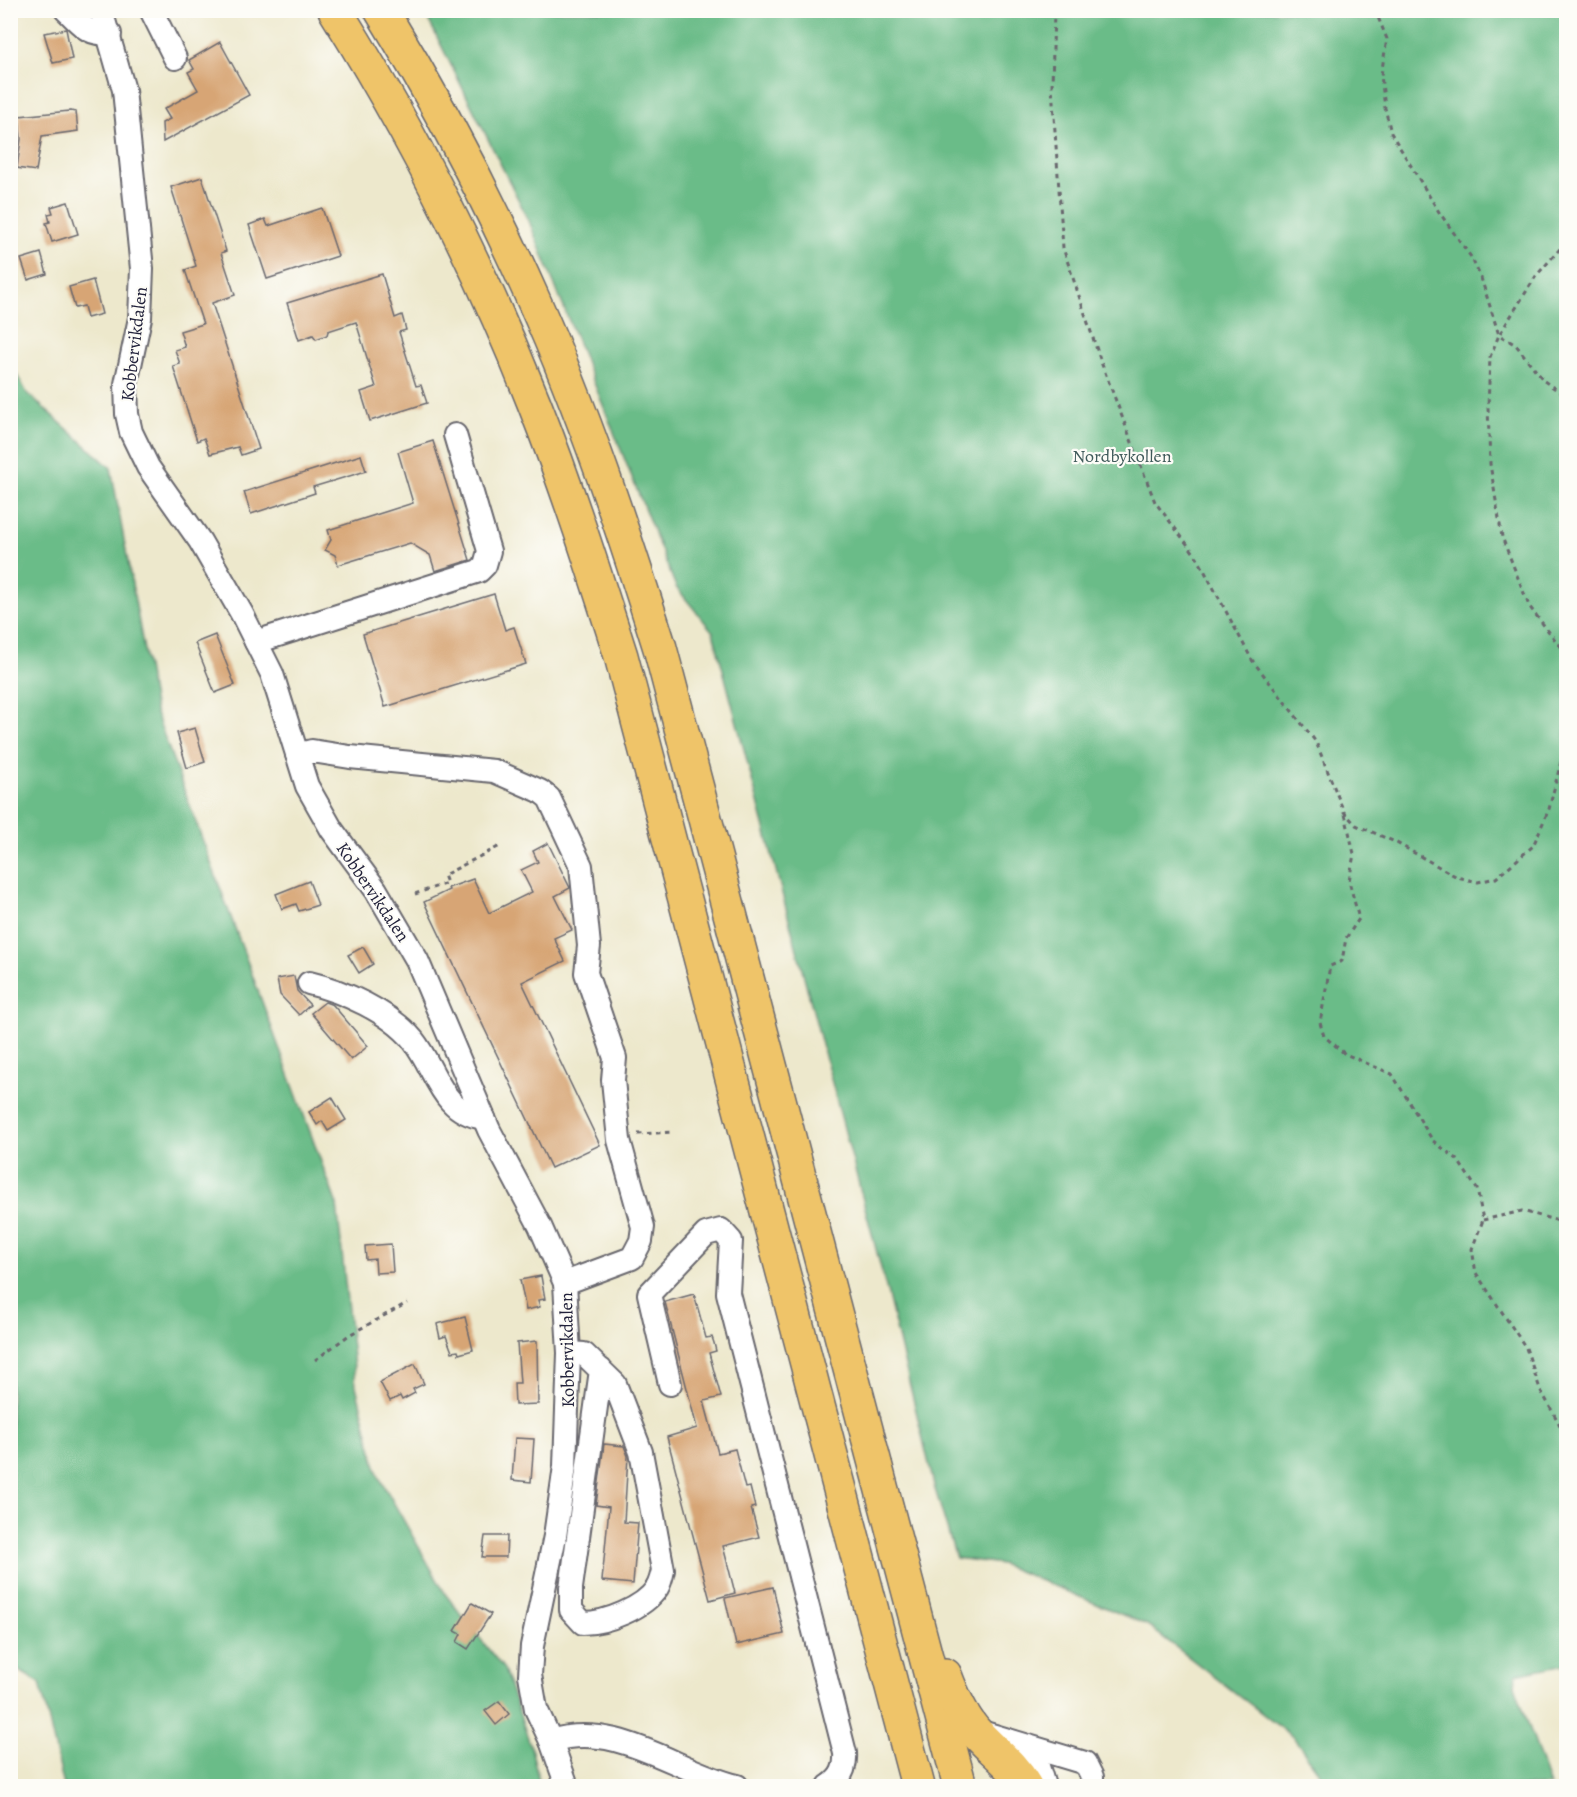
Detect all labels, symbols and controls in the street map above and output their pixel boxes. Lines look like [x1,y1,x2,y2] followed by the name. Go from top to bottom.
[115,285,153,403] street label: Kobbervikdalen
[1072,444,1172,468] park label: Nordbykollen
[331,837,415,947] street label: Kobbervikdalen
[554,1292,580,1408] street label: Kobbervikdalen

